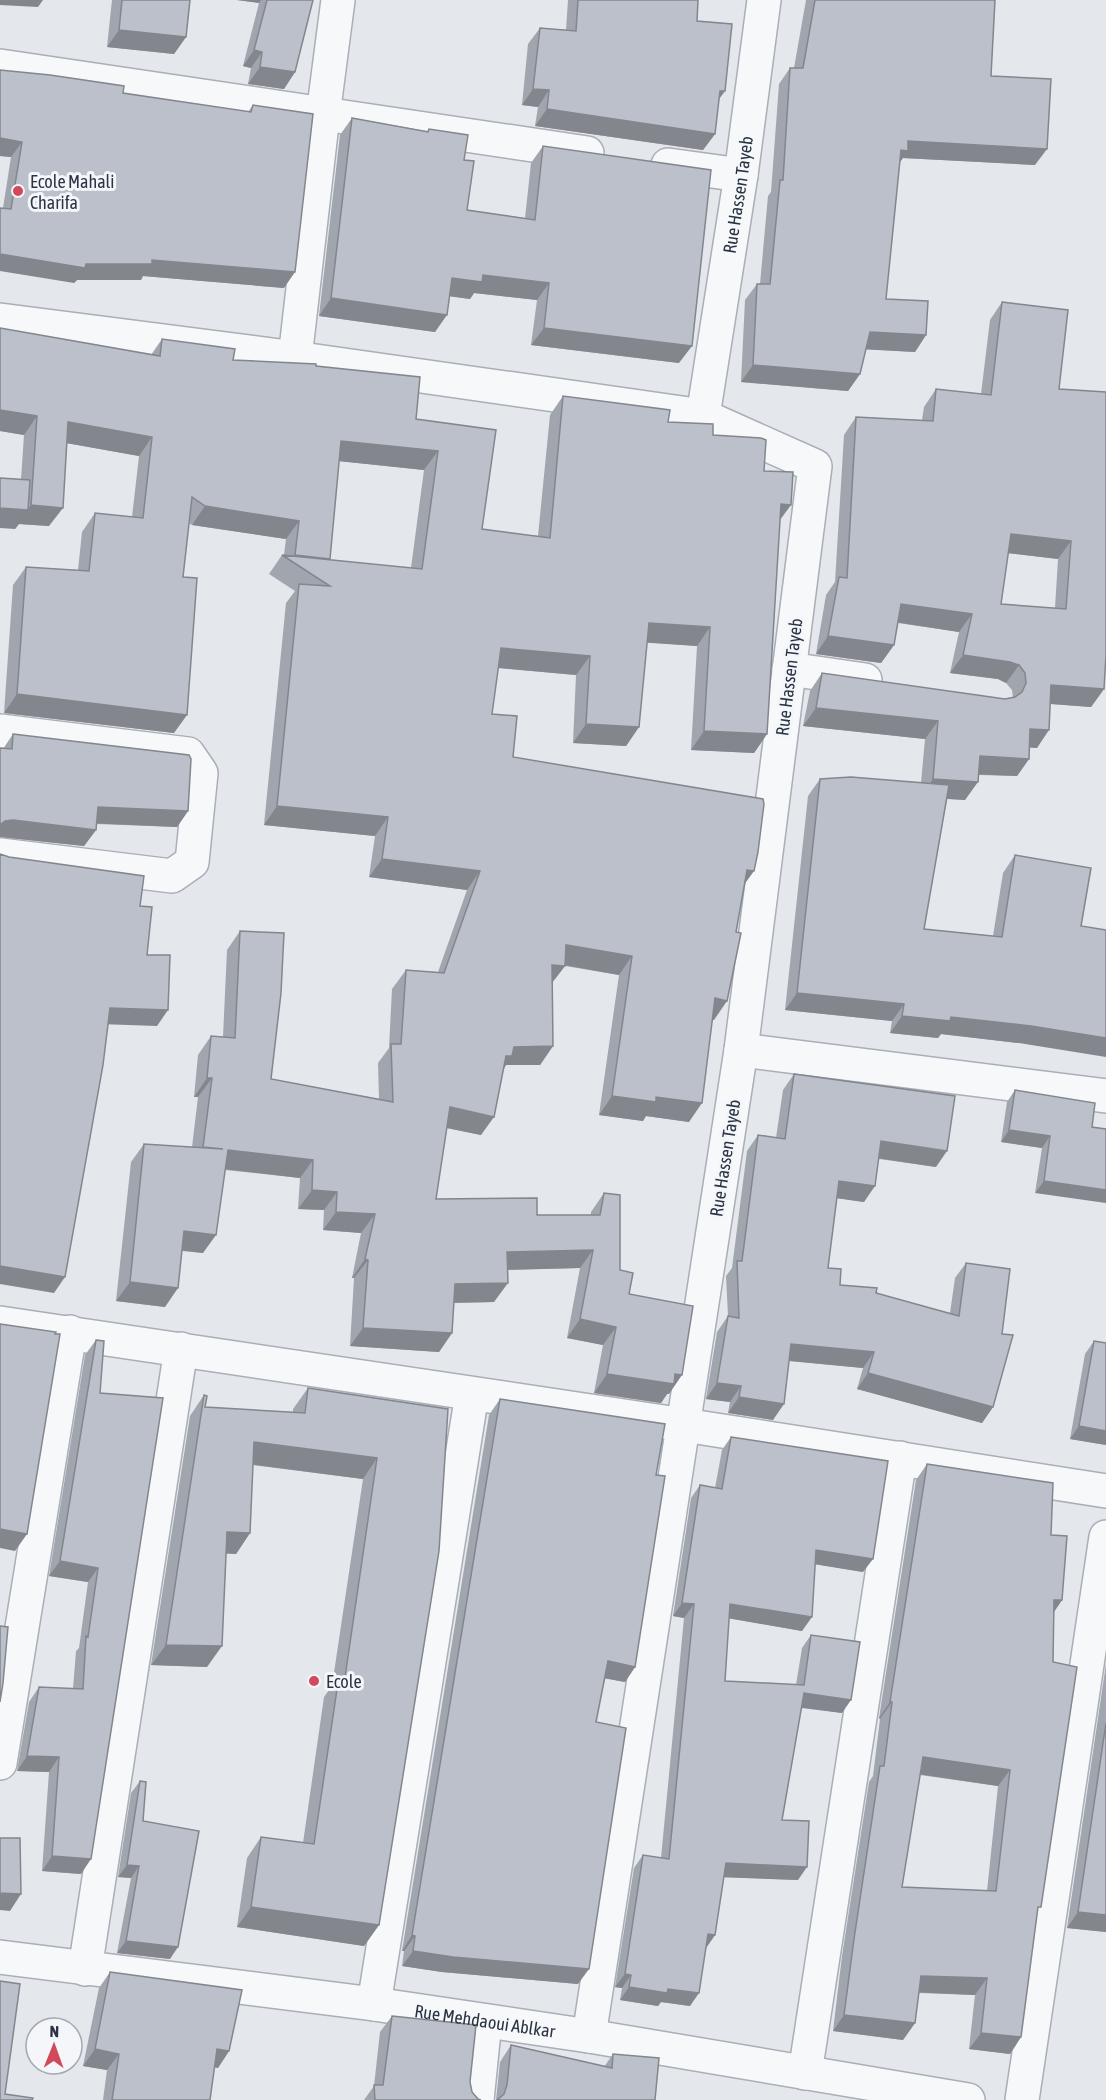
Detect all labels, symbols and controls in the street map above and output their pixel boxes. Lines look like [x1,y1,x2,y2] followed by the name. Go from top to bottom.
[718,135,757,255] street label: Rue Hassen Tayeb
[30,171,114,213] place label: Ecole Mahali Charifa
[11,184,25,198] marker: Ecole Mahali Charifa
[771,617,807,737] street label: Rue Hassen Tayeb
[705,1098,745,1218] street label: Rue Hassen Tayeb
[326,1671,362,1692] place label: Ecole
[307,1674,321,1688] marker: Ecole
[413,2000,557,2041] street label: Rue Mehdaoui Ablkar
[24,2016,84,2076] north arrow
[49,2022,59,2040] text: N

